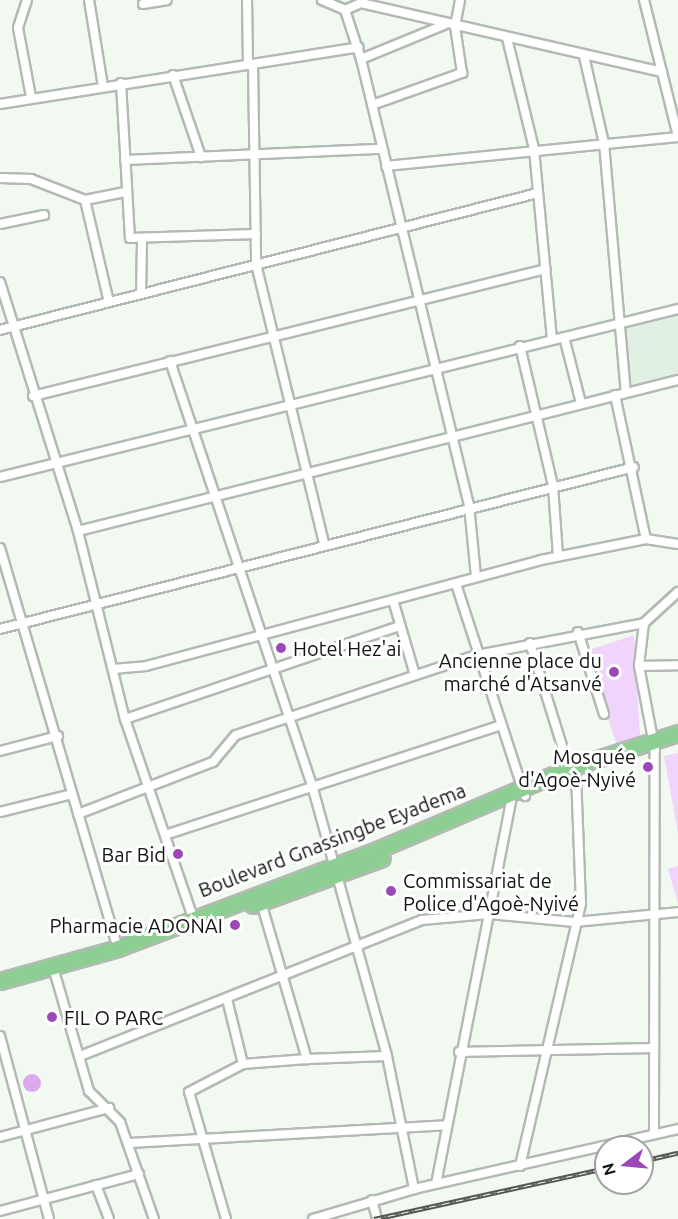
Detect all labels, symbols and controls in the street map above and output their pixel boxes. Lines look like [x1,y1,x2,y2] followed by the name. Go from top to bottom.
[293,636,401,660] place label: Hotel Hez'ai
[274,641,288,655] marker: Hotel Hez'ai
[439,648,602,695] place label: Ancienne place du marché d'Atsanvé
[607,665,621,679] marker: Ancienne place du marché d'Atsanvé
[518,744,636,791] place label: Mosquée d'Agoè-Nyivé
[641,760,655,774] marker: Mosquée d'Agoè-Nyivé
[195,778,469,902] street label: Boulevard Gnassingbe Eyadema
[102,842,166,866] place label: Bar Bid
[171,847,185,861] marker: Bar Bid
[403,868,579,915] place label: Commissariat de Police d'Agoè-Nyivé
[384,884,398,898] marker: Commissariat de Police d'Agoè-Nyivé
[49,913,223,937] place label: Pharmacie ADONAI
[228,918,242,932] marker: Pharmacie ADONAI
[64,1005,163,1029] place label: FIL O PARC
[45,1010,59,1024] marker: FIL O PARC
[594,1135,654,1195] north arrow
[598,1161,619,1178] text: N

